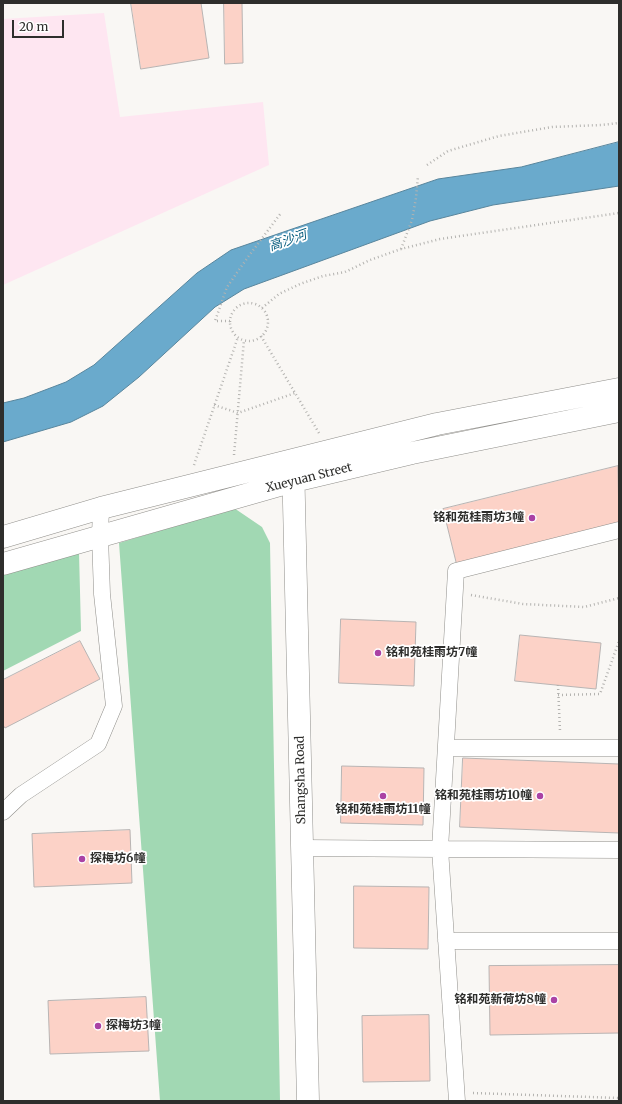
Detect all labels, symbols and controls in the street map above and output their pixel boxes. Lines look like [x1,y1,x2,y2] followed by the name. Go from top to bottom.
[14,12,66,38] scale bar
[19,19,48,34] text: 20 m
[267,227,309,255] water label: 高沙河
[265,460,353,496] street label: Xueyuan Street
[433,511,524,525] place label: 铭和苑桂雨坊3幢
[527,513,537,523] marker: 铭和苑桂雨坊3幢
[386,646,477,660] place label: 铭和苑桂雨坊7幢
[373,648,383,658] marker: 铭和苑桂雨坊7幢
[293,736,309,824] street label: Shangsha Road
[435,789,532,803] place label: 铭和苑桂雨坊10幢
[378,791,388,801] marker: 铭和苑桂雨坊11幢
[535,791,545,801] marker: 铭和苑桂雨坊10幢
[336,803,430,817] place label: 铭和苑桂雨坊11幢
[90,852,145,866] place label: 探梅坊6幢
[77,854,87,864] marker: 探梅坊6幢
[455,993,546,1007] place label: 铭和苑新荷坊8幢
[549,995,559,1005] marker: 铭和苑新荷坊8幢
[106,1019,161,1033] place label: 探梅坊3幢
[93,1021,103,1031] marker: 探梅坊3幢

